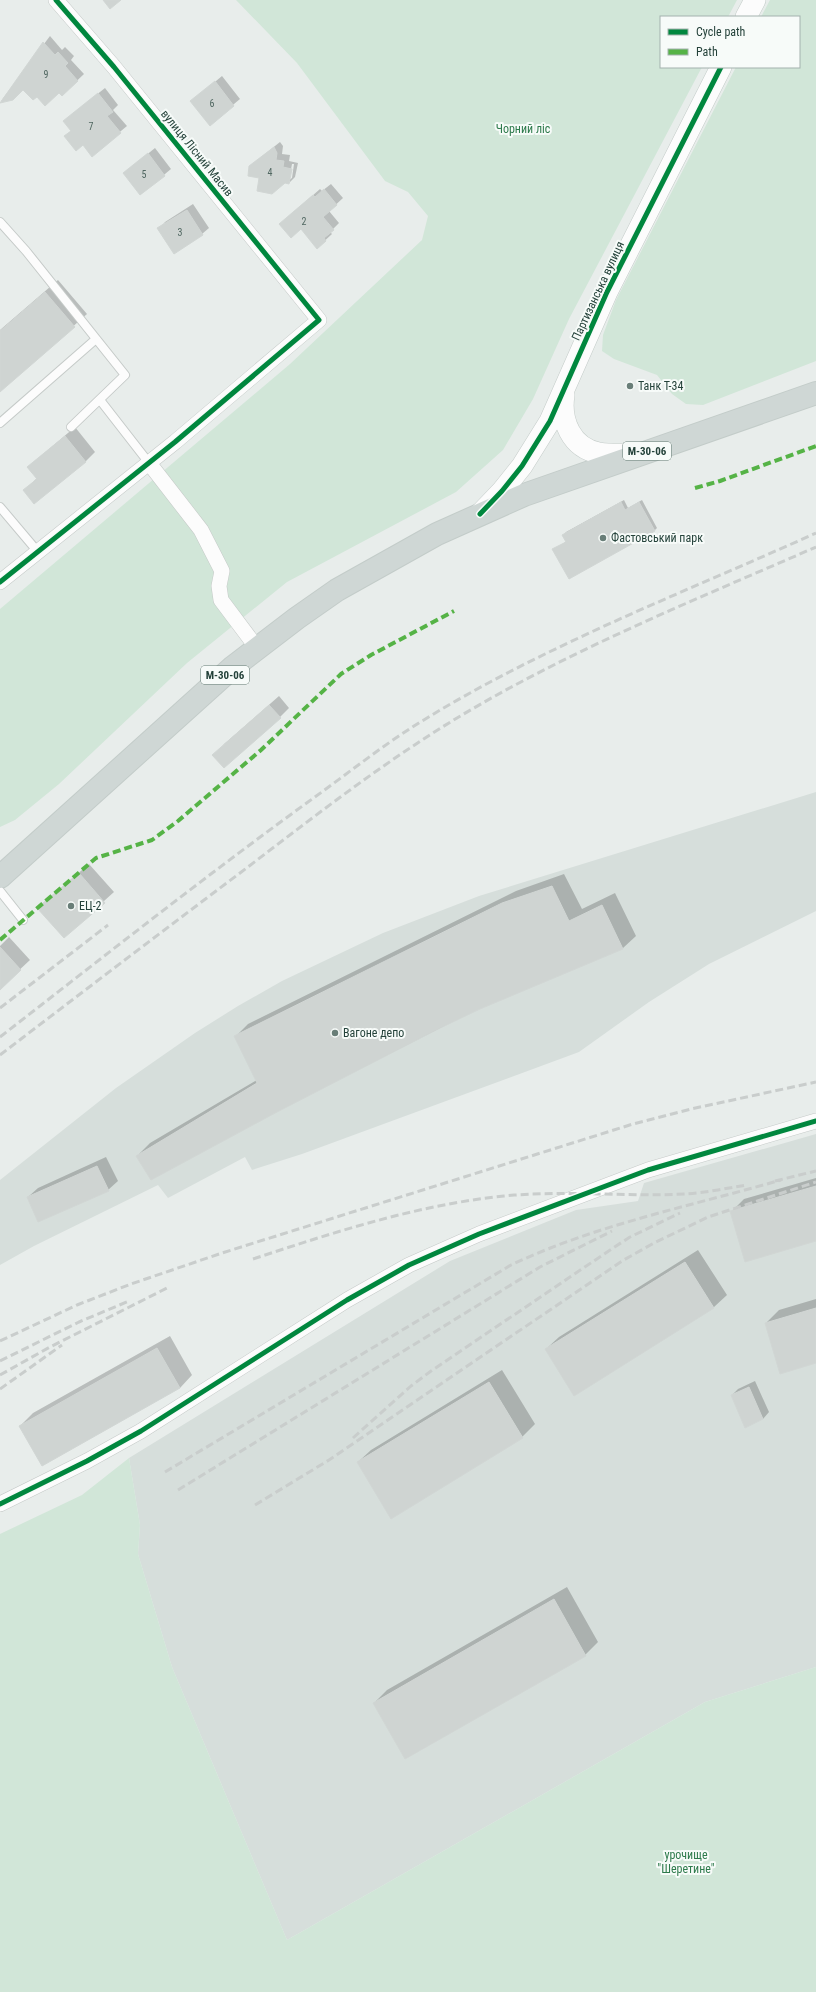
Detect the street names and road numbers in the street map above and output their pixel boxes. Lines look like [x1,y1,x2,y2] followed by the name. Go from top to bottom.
[158,107,236,199] street label: вулиця Лісний Масив
[569,239,627,343] street label: Партизанська вулиця
[623,442,671,460] road number: М-30-06
[201,666,249,684] road number: М-30-06

